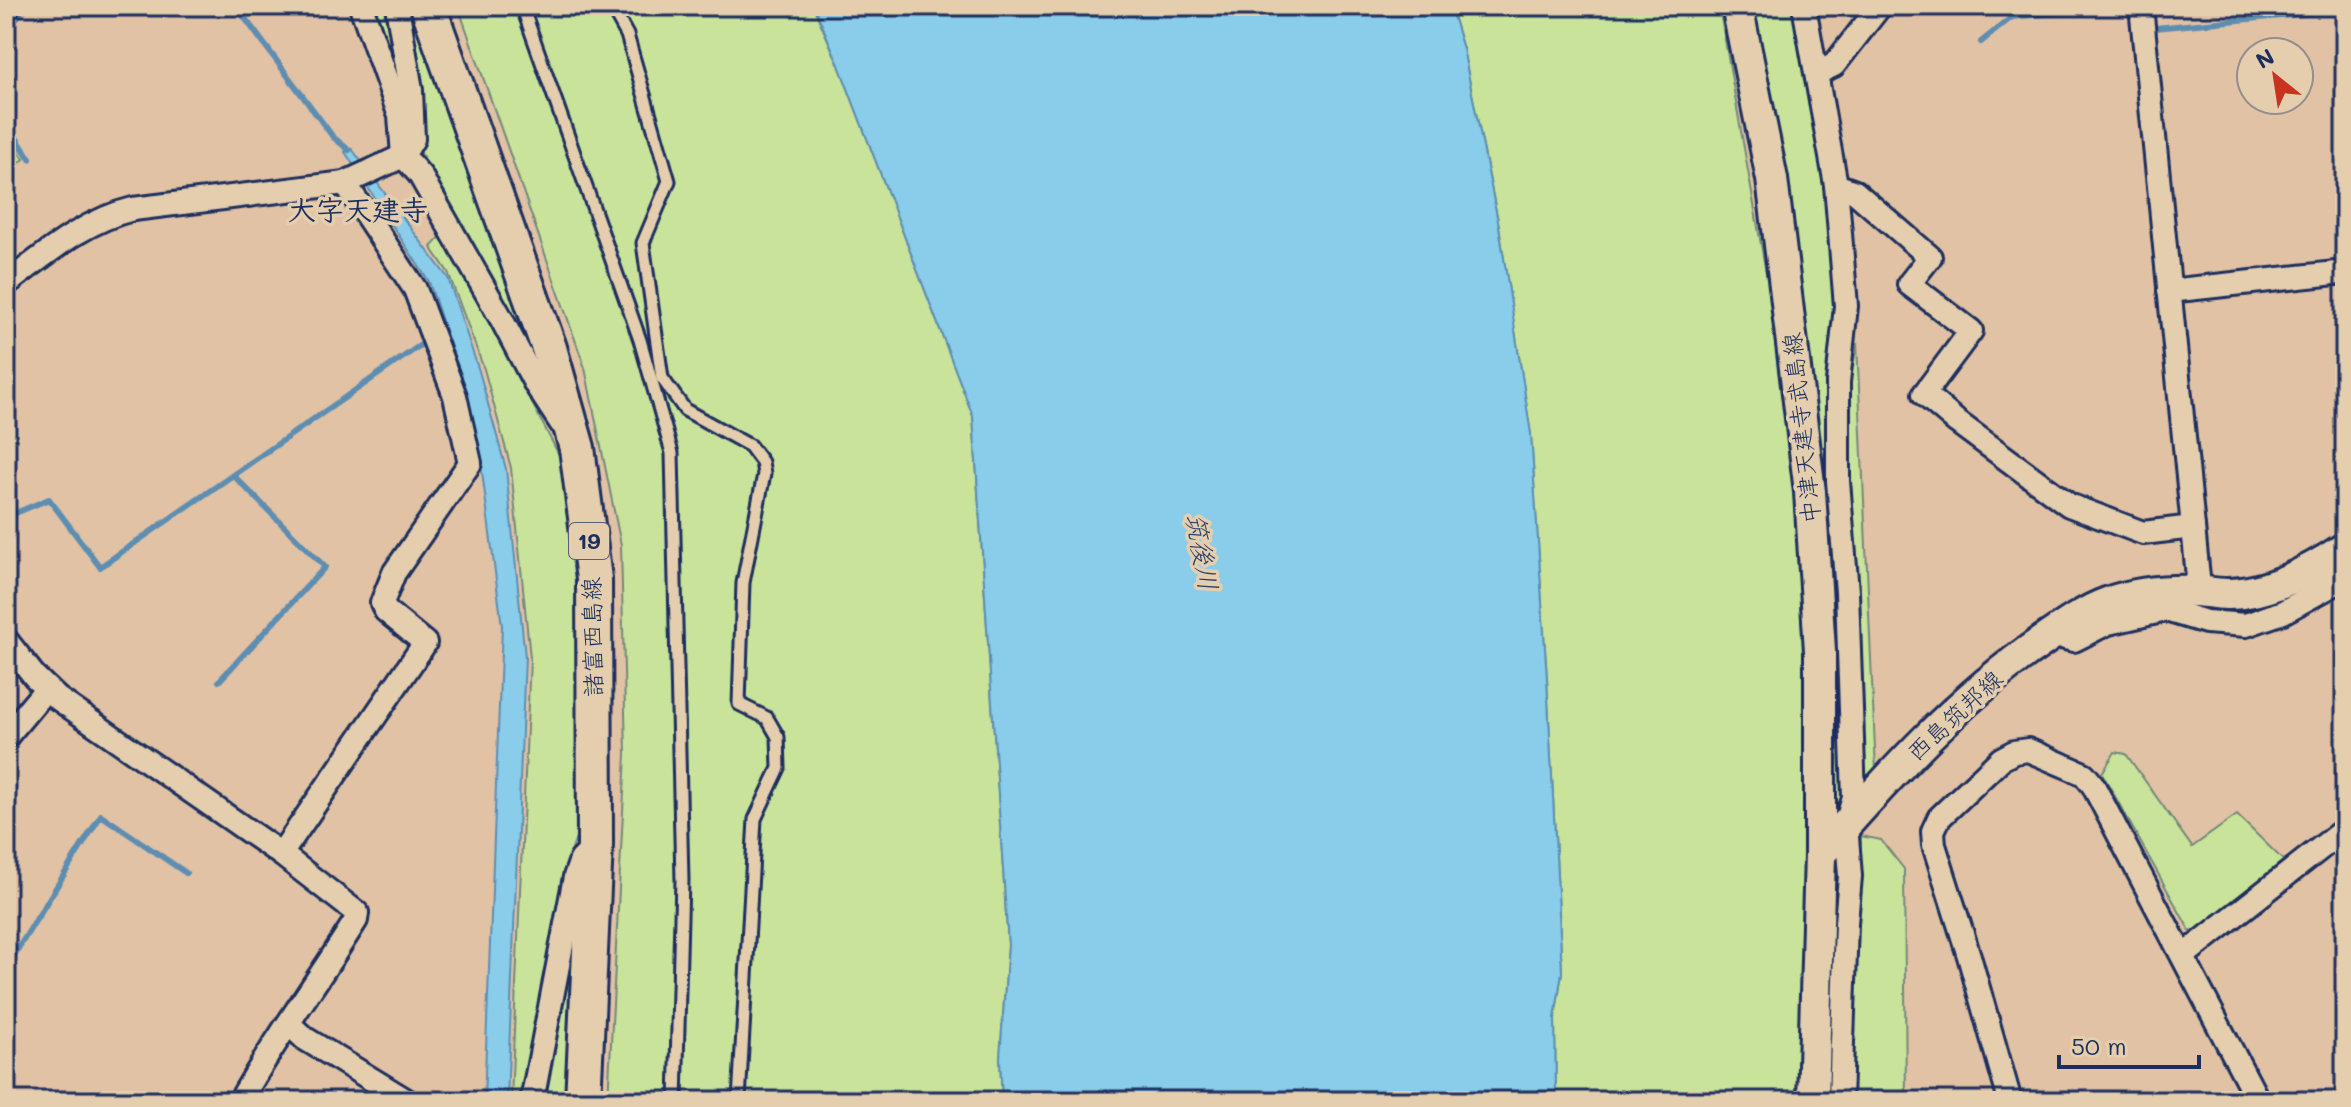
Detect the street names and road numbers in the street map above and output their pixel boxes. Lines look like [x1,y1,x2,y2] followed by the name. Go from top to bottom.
[1775,331,1826,525] street label: 中津天建寺武島線
[569,523,609,559] road number: 19
[575,577,608,697] street label: 諸富西島線
[1900,663,2008,767] street label: 西島筑邦線

